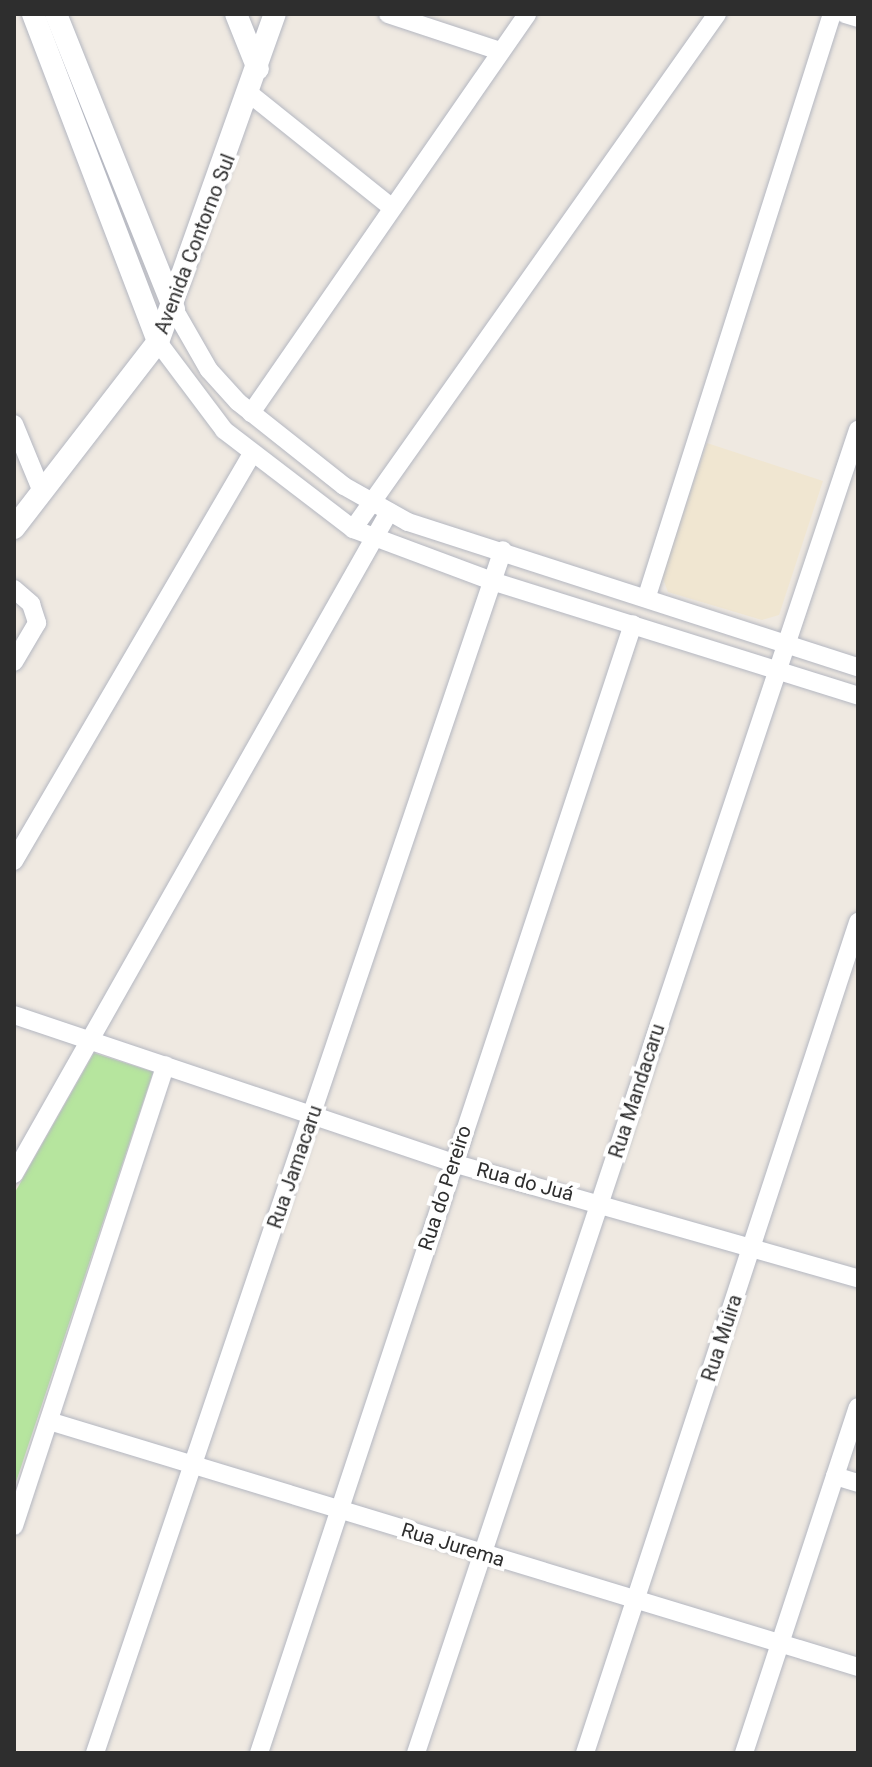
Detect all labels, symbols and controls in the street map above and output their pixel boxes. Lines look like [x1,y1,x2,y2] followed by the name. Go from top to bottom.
[150,151,240,337] street label: Avenida Contorno Sul
[604,1021,670,1161] street label: Rua Mandacaru
[263,1102,327,1232] street label: Rua Jamacaru
[414,1122,476,1254] street label: Rua do Pereiro
[474,1157,576,1207] street label: Rua do Juá
[697,1292,747,1384] street label: Rua Muira
[398,1518,508,1572] street label: Rua Jurema

